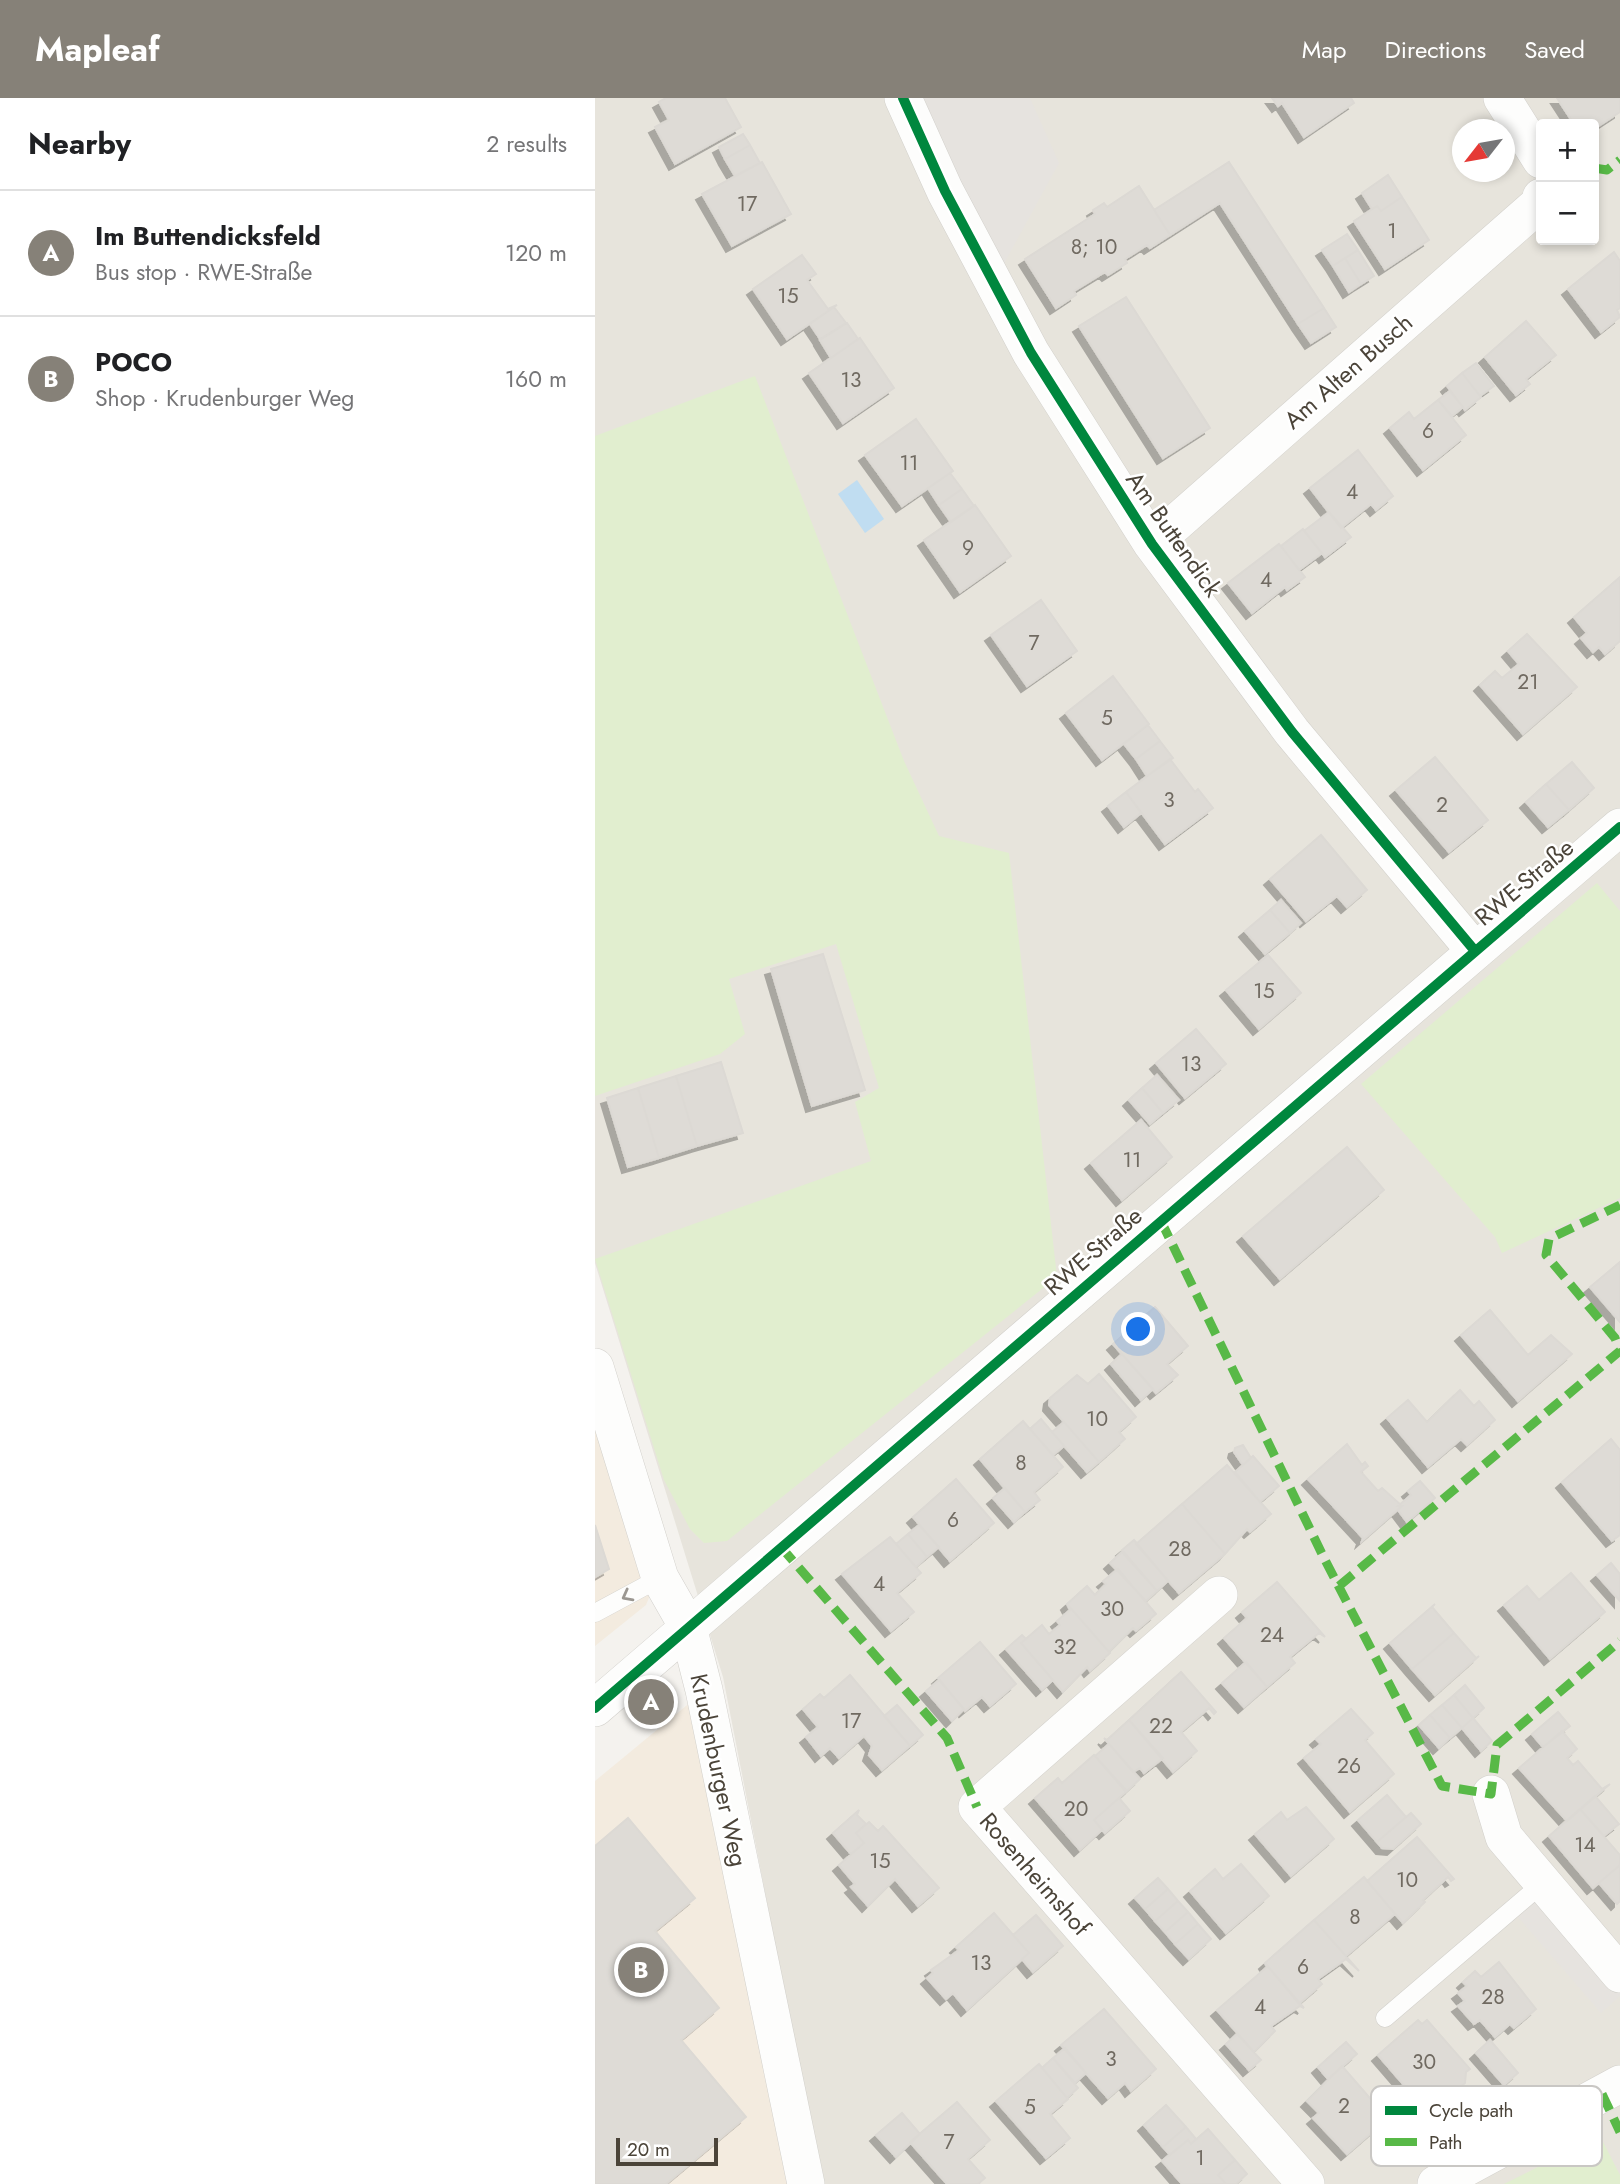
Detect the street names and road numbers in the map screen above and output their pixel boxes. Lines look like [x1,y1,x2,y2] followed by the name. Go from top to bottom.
[1276,305,1420,437] street label: Am Alten Busch
[1118,464,1231,604] street label: Am Buttendick
[1467,830,1581,934] street label: RWE-Straße
[1036,1198,1150,1304] street label: RWE-Straße
[681,1670,757,1870] street label: Krudenburger Weg
[971,1805,1099,1944] street label: Rosenheimshof

